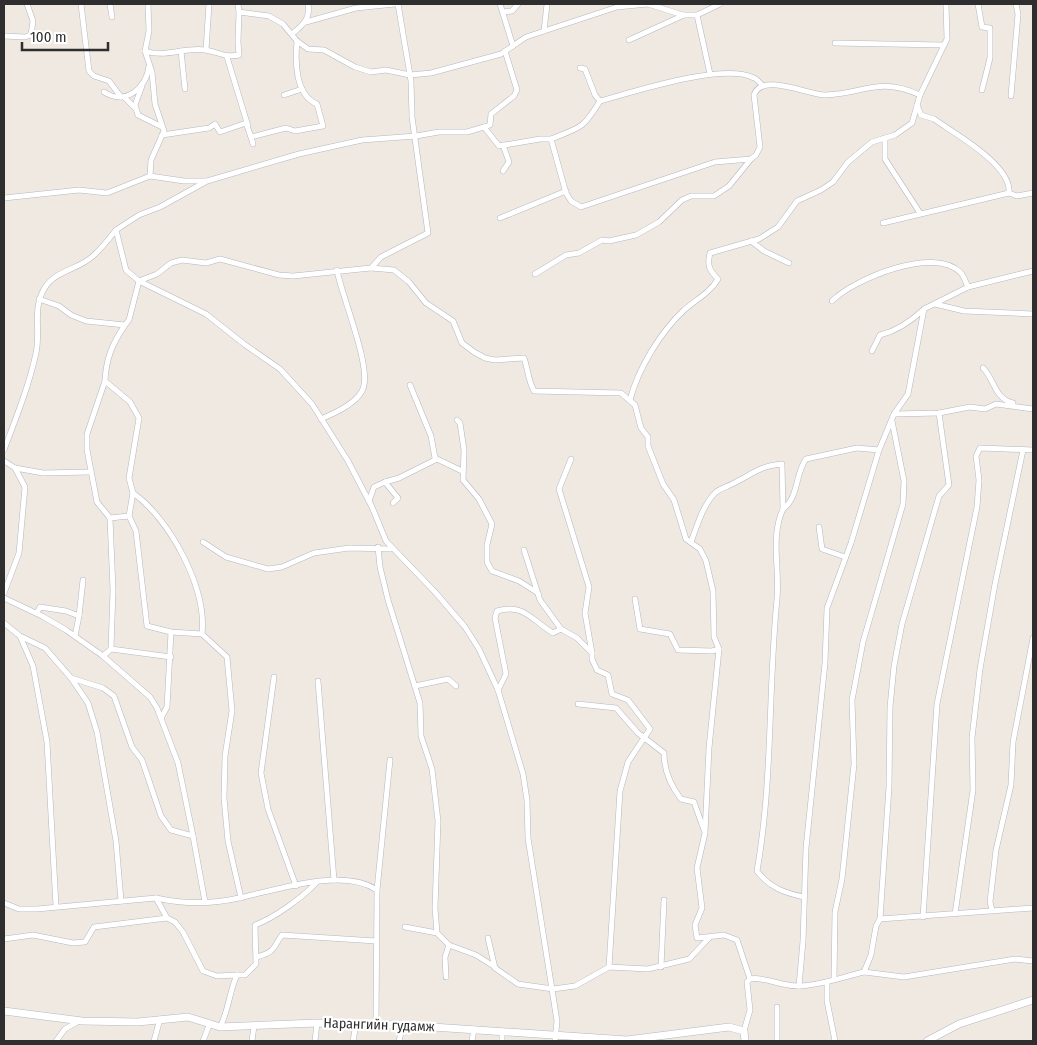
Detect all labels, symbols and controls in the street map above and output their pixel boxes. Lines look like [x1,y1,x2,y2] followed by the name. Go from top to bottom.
[22,20,109,52] scale bar
[30,28,67,46] text: 100 m
[323,1015,435,1035] street label: Нарангийн гудамж

